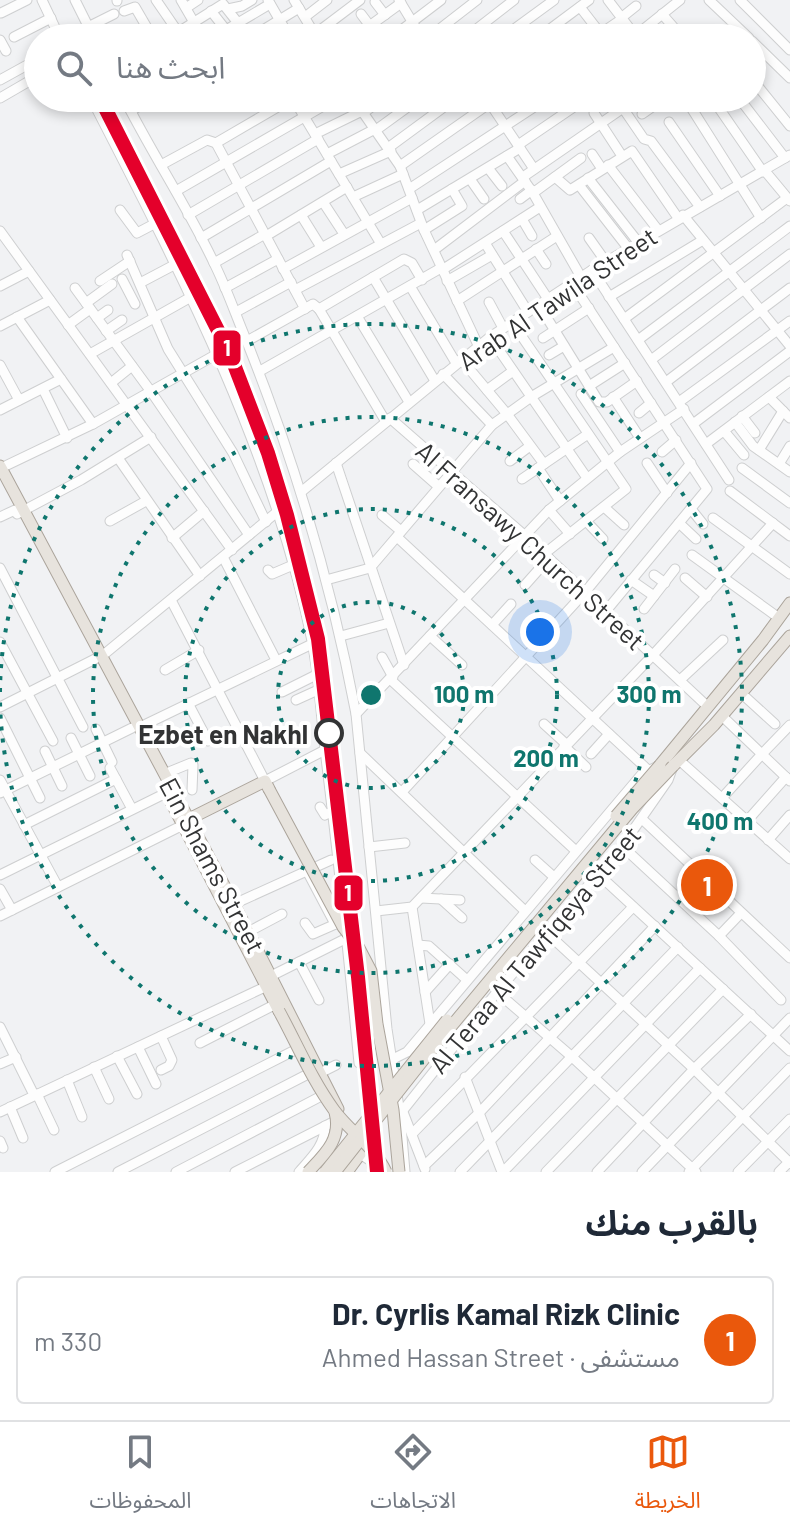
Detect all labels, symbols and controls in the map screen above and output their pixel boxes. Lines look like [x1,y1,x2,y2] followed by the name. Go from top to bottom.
[24,24,766,112] search box
[52,46,96,90] icon: search
[116,48,225,84] text: ابحث هنا
[452,220,662,376] street label: Arab Al Tawila Street
[212,329,242,367] line badge: 1
[223,334,231,360] text: 1
[410,434,652,656] street label: Al Fransawy Church Street
[520,612,560,652] your location
[434,679,494,708] text: 100 m
[616,679,682,708] text: 300 m
[357,681,385,709] centre of rings
[138,718,308,749] place label: Ezbet en Nakhl
[315,719,343,747] marker: Ezbet en Nakhl
[513,743,579,772] text: 200 m
[154,772,272,958] street label: Ein Shams Street
[687,806,753,835] text: 400 m
[421,819,647,1079] street label: Al Teraa Al Tawfiqeya Street
[681,855,733,915] pin: 1
[333,874,364,912] line badge: 1
[344,879,352,905] text: 1
[585,1201,758,1242] text: بالقرب منك
[332,1295,680,1331] text: Dr. Cyrlis Kamal Rizk Clinic
[34,1325,102,1356] text: 330 m
[725,1325,735,1356] text: 1
[322,1341,680,1372] text: مستشفى · Ahmed Hassan Street
[89,1430,191,1524] tab: المحفوظات
[370,1430,456,1524] tab: الاتجاهات
[635,1430,701,1524] tab: الخريطة

